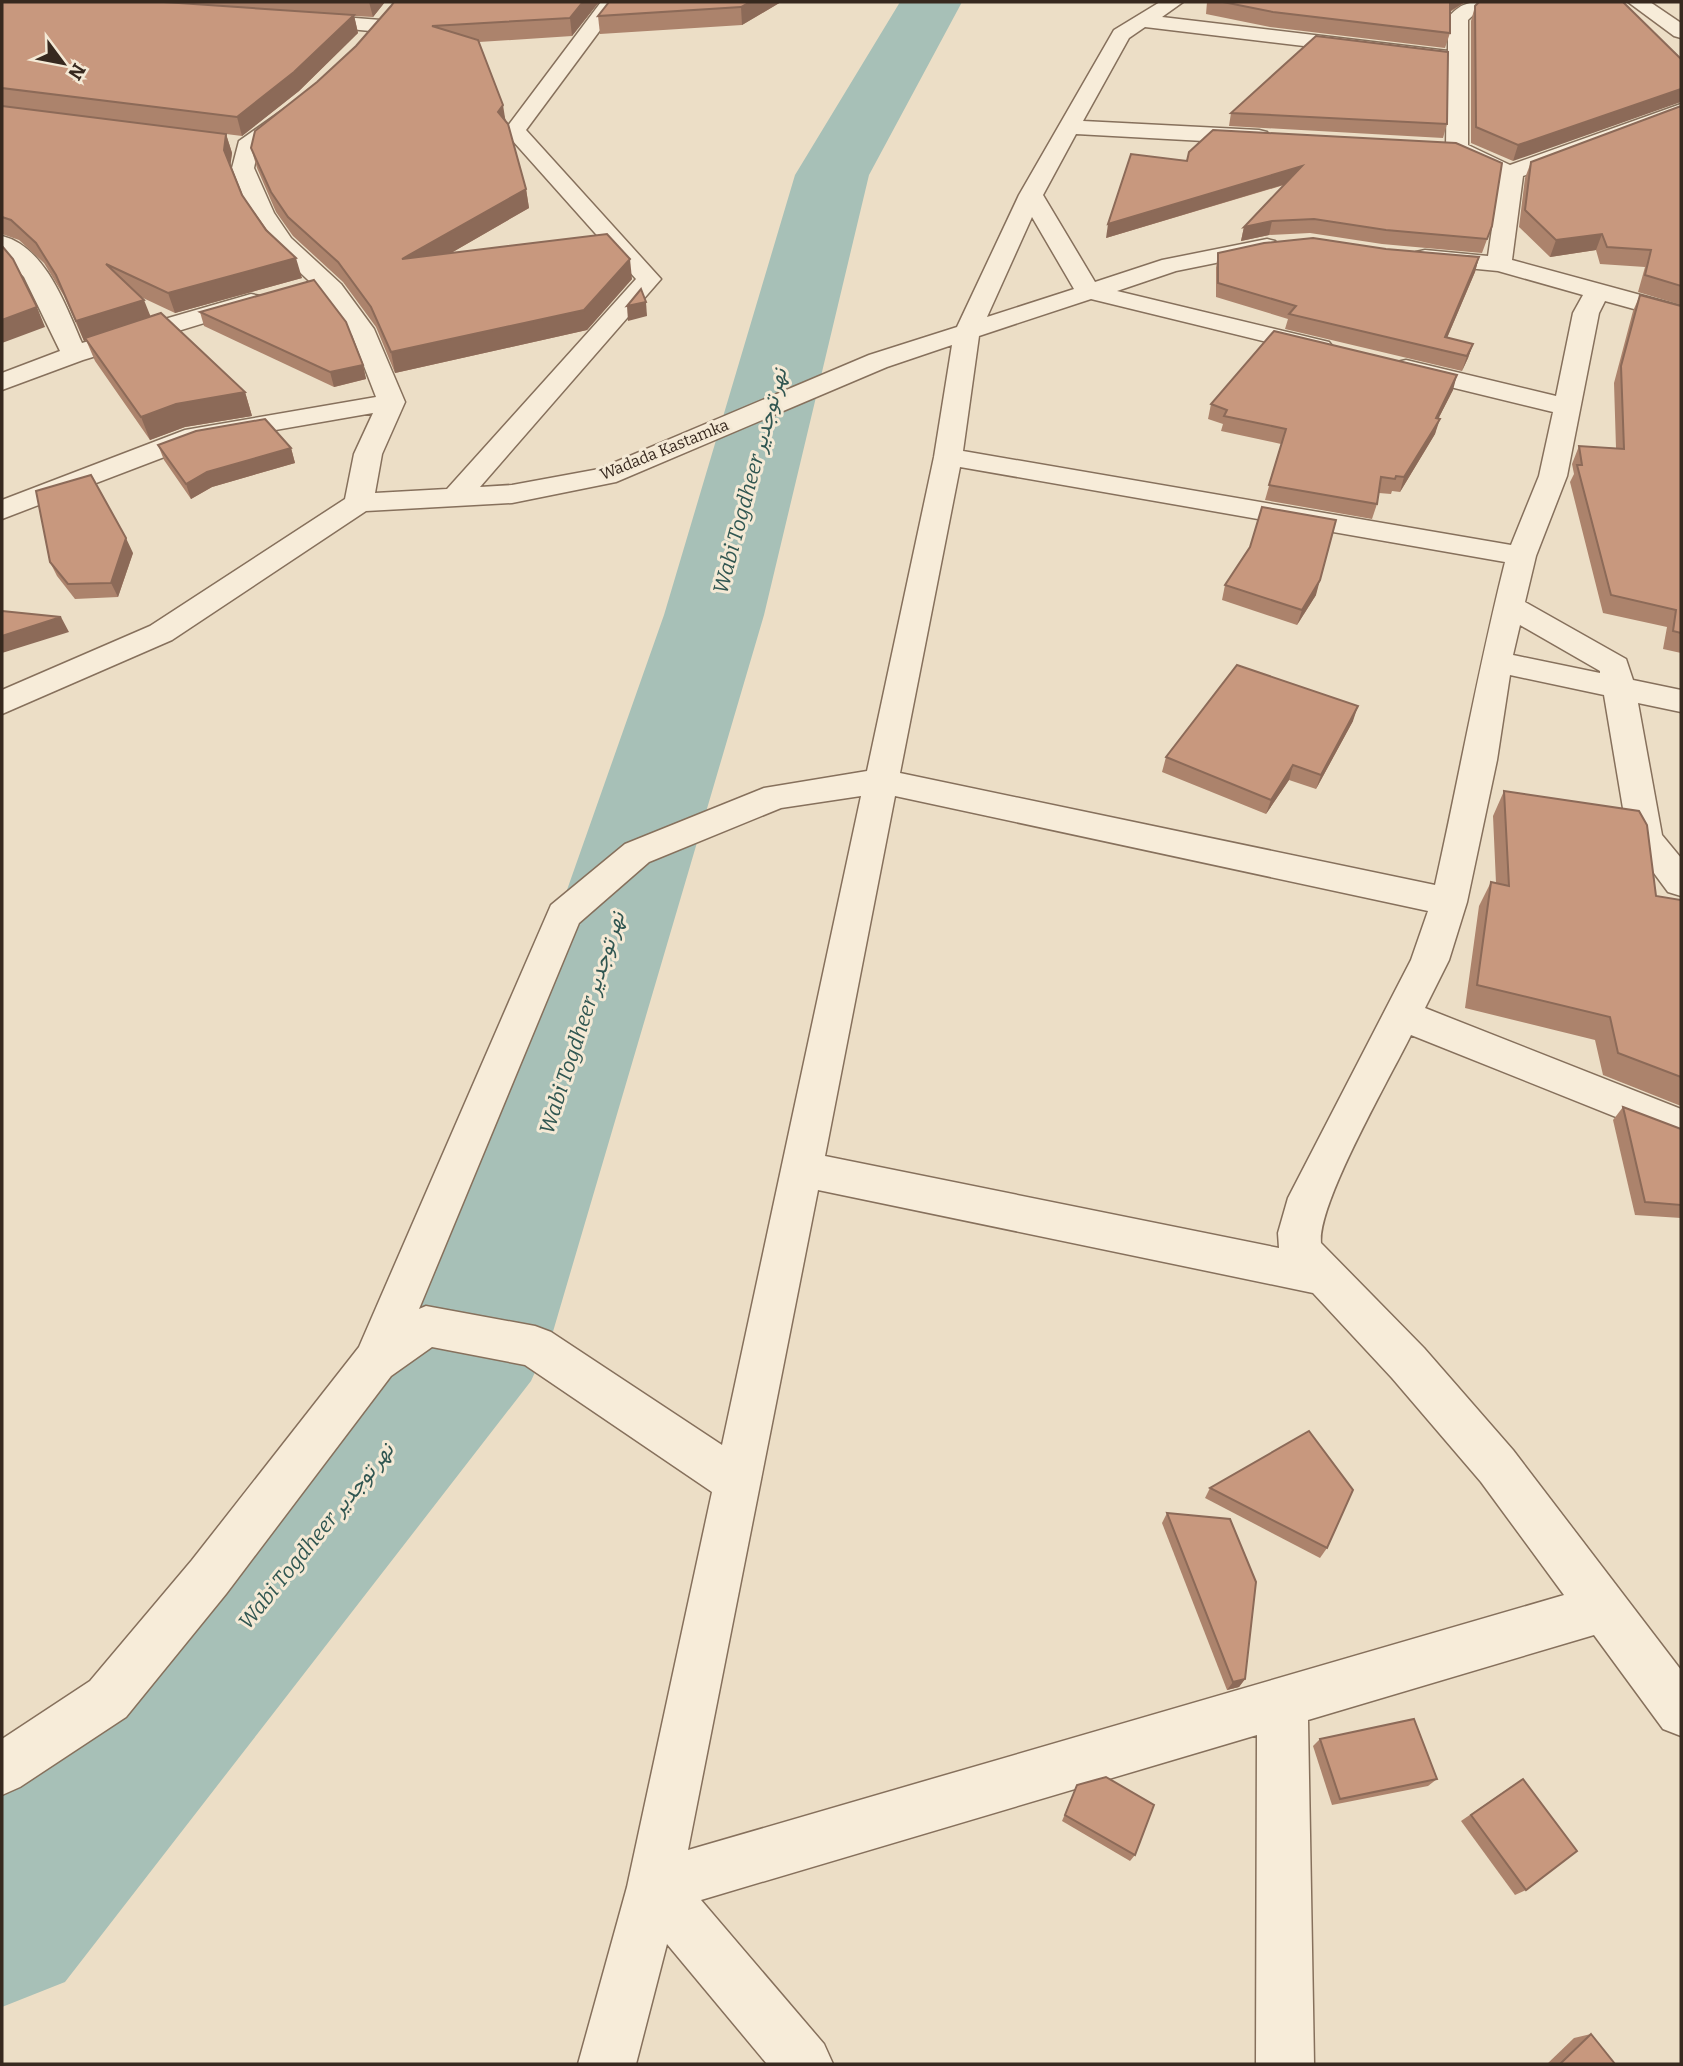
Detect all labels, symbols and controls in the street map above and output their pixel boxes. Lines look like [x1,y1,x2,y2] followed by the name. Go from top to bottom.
[28,28,98,98] north arrow
[63,59,91,84] text: N
[707,365,793,596] water label: Wabi Togdheer نهر توجدير
[597,415,732,484] street label: Wadada Kastamka
[534,908,631,1137] water label: Wabi Togdheer نهر توجدير
[233,1437,400,1634] water label: Wabi Togdheer نهر توجدير

